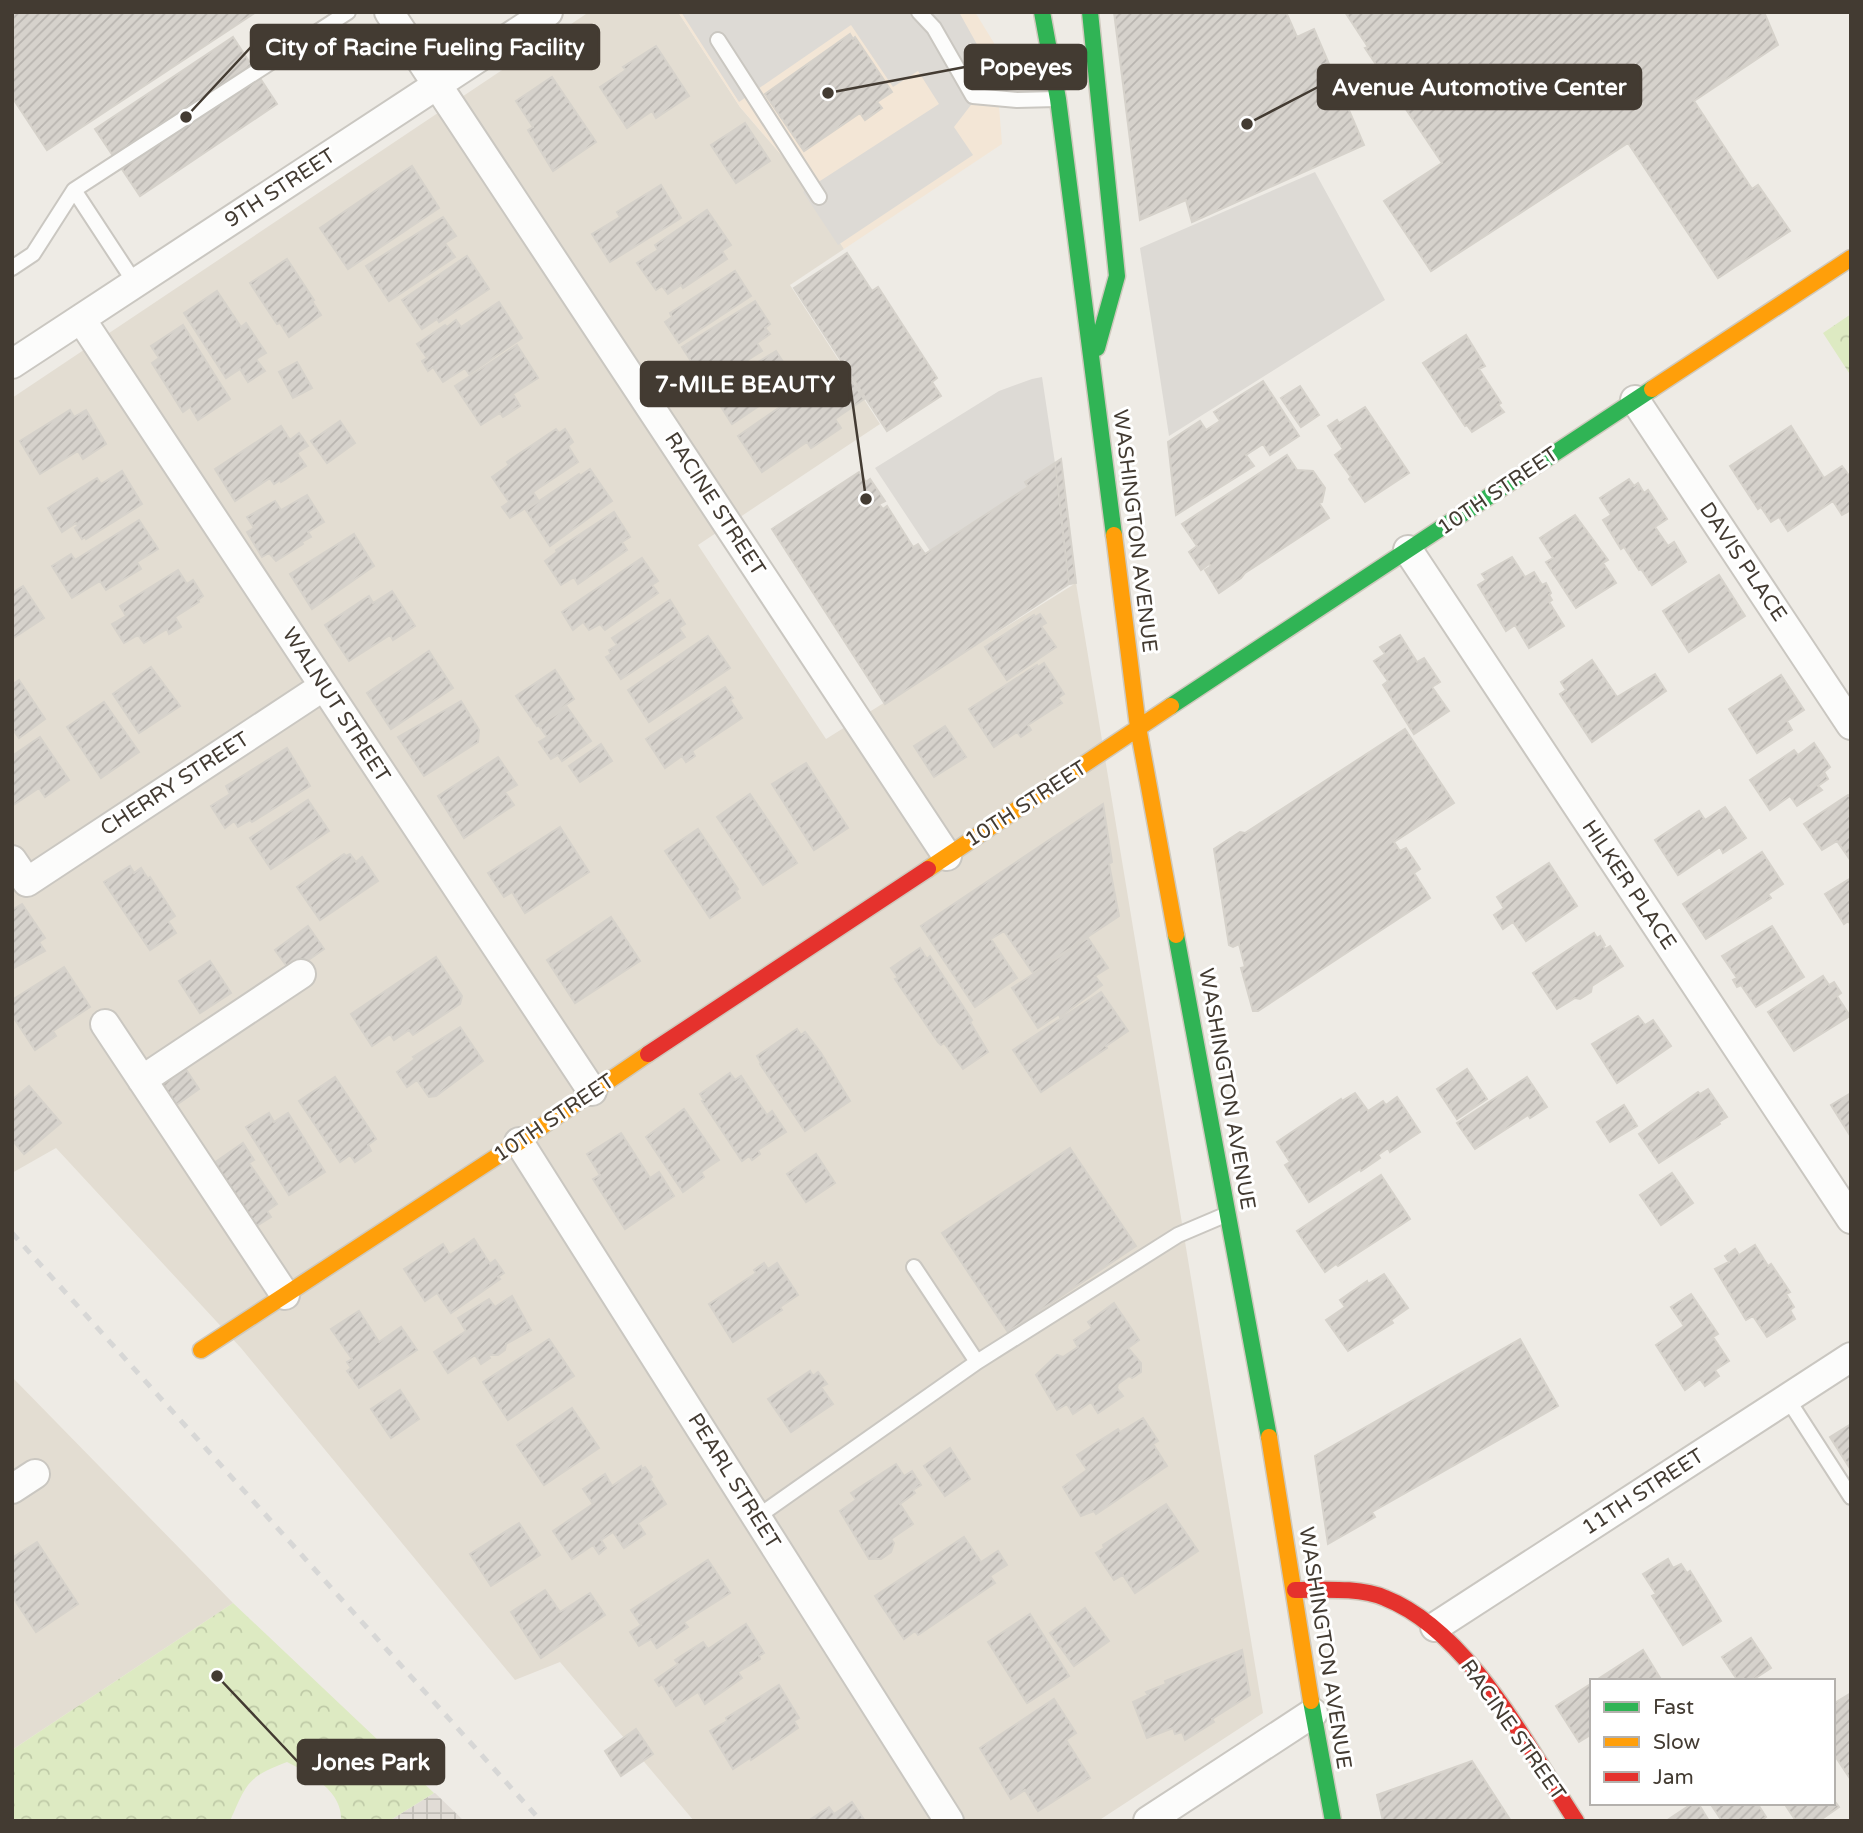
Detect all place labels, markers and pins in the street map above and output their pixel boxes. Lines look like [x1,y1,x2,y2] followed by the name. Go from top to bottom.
[251,25,599,69] callout: City of Racine Fueling Facility
[965,45,1086,89] callout: Popeyes
[1318,65,1641,109] callout: Avenue Automotive Center
[641,362,850,406] callout: 7-MILE BEAUTY
[298,1740,444,1784] callout: Jones Park

